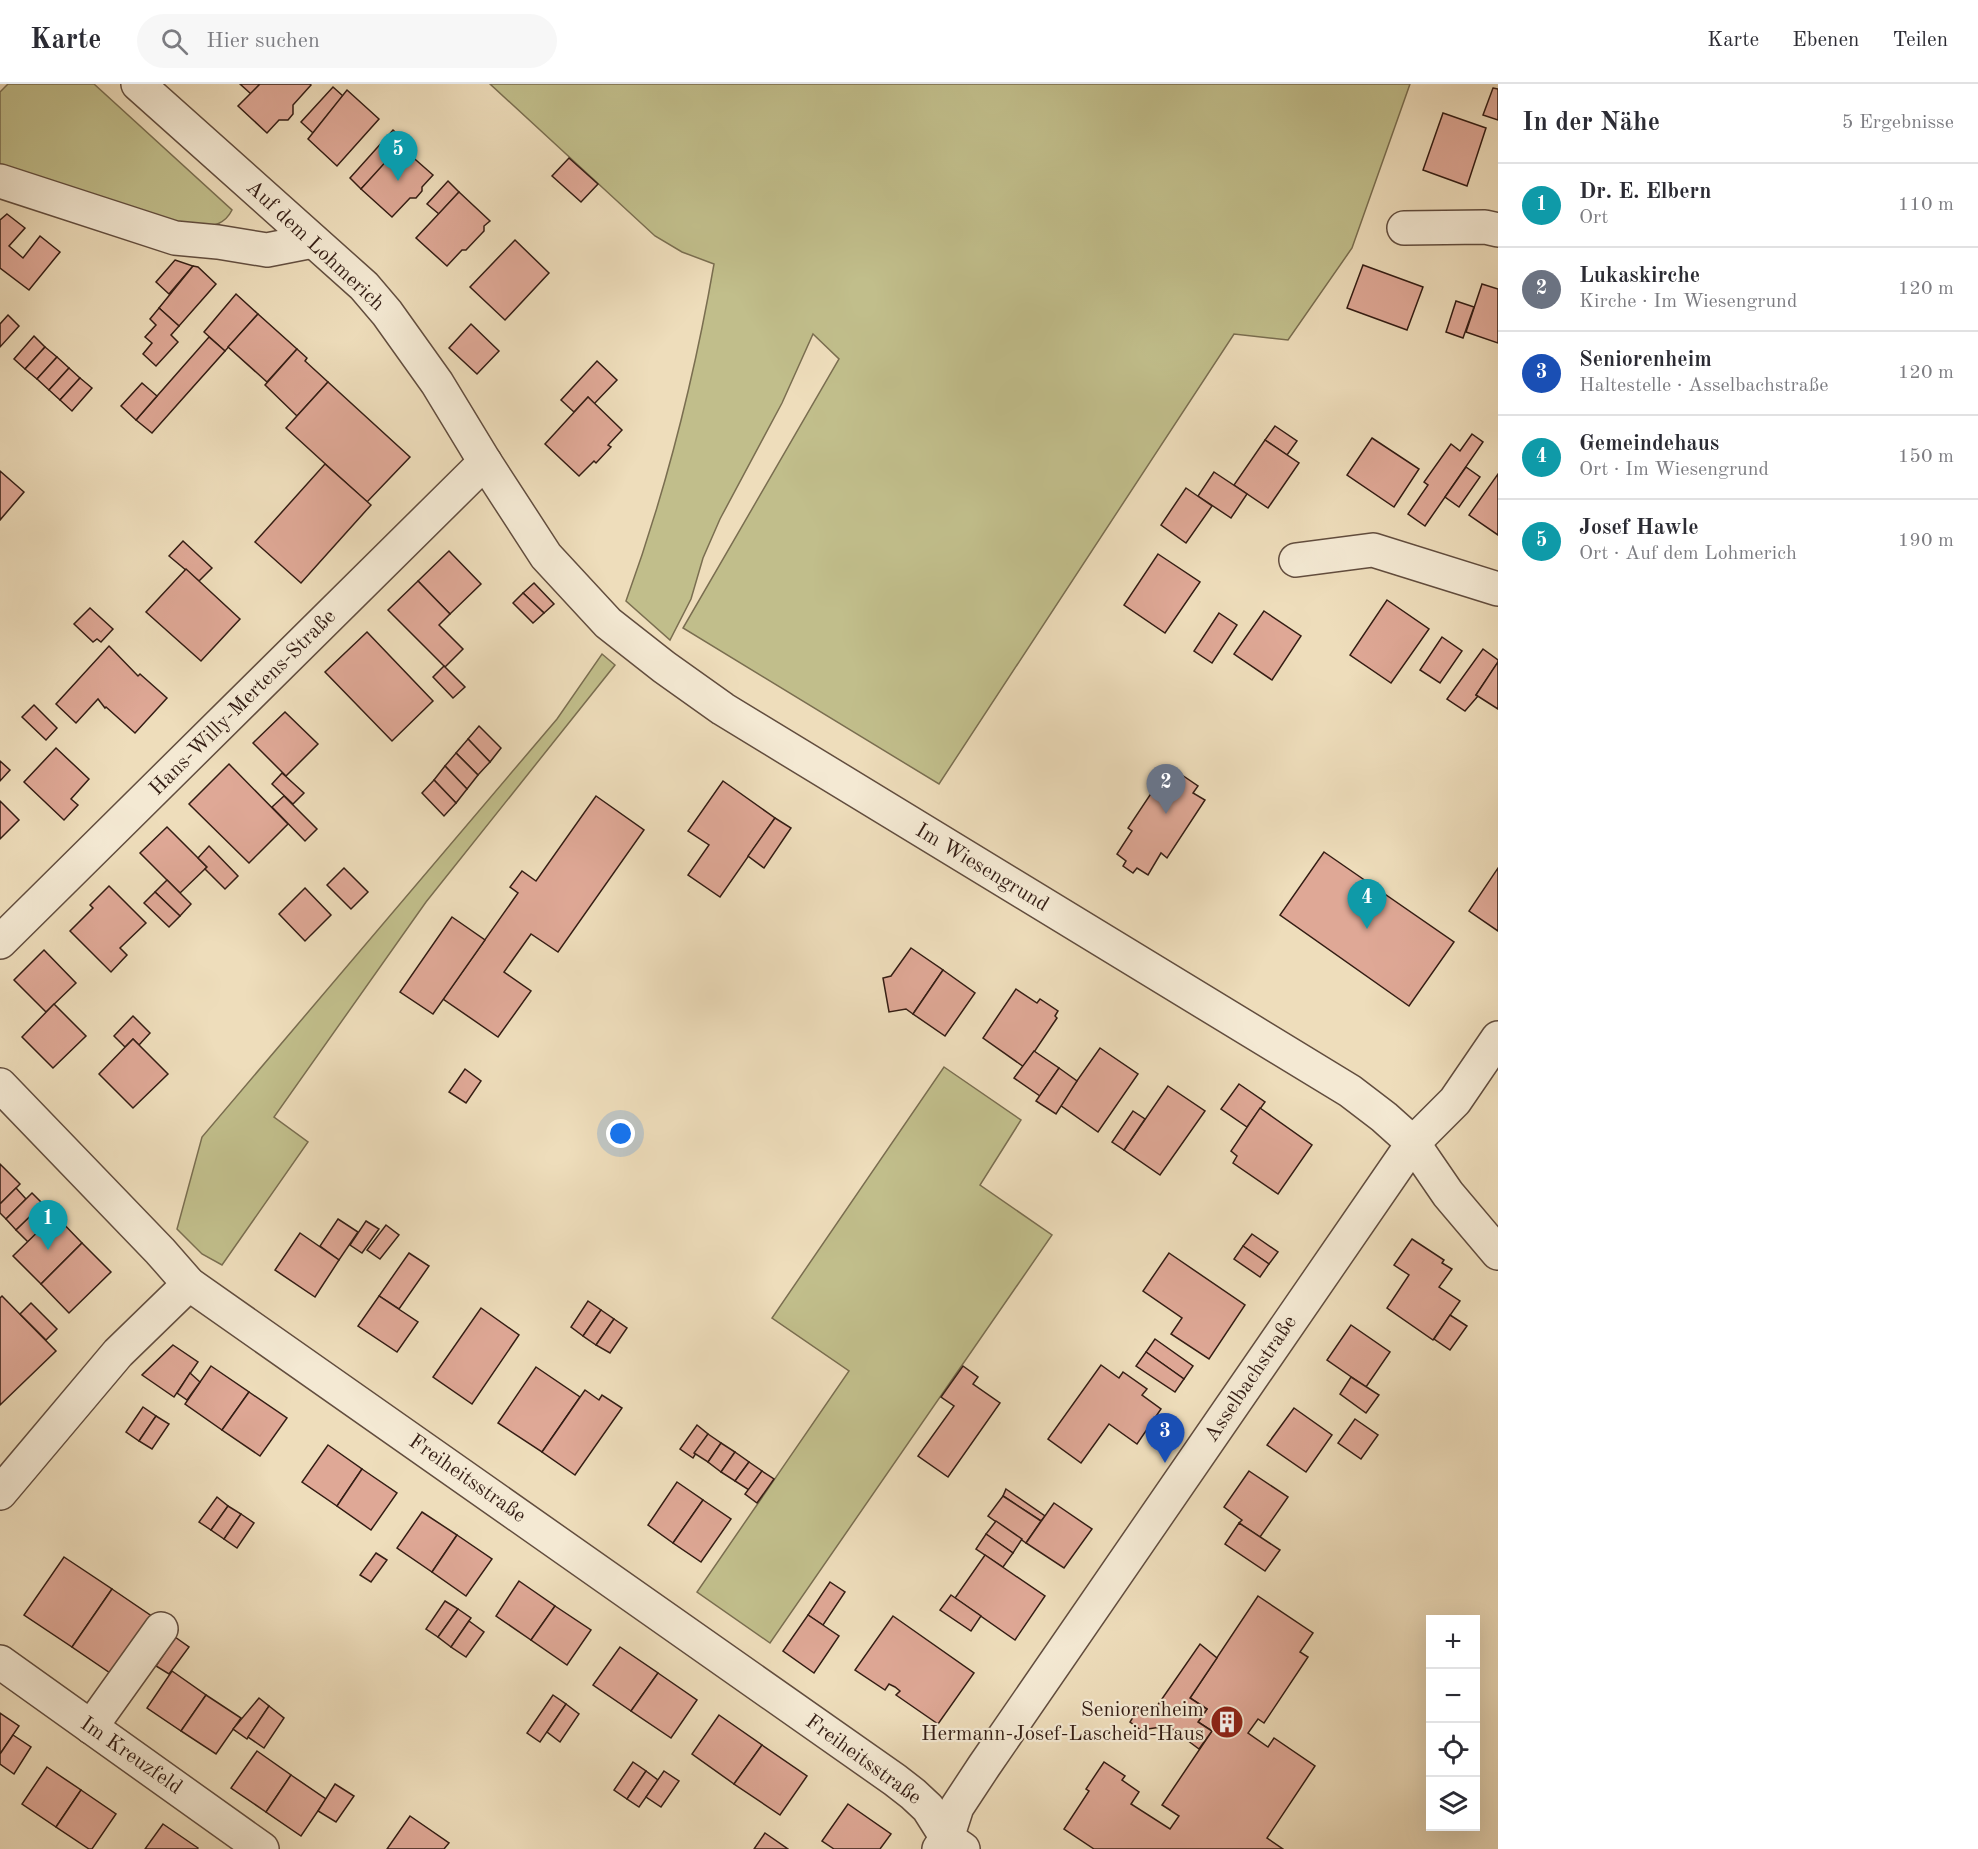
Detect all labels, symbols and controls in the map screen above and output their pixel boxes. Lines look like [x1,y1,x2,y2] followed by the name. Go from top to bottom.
[137,14,557,68] search box
[158,25,191,58] icon: search
[30,27,101,55] text: Karte
[206,30,320,52] text: Hier suchen
[1707,30,1759,51] text: Karte
[1792,30,1859,51] text: Ebenen
[1892,30,1948,51] text: Teilen
[1522,110,1660,136] text: In der Nähe
[1842,113,1954,133] text: 5 Ergebnisse
[378,132,418,181] pin: 5
[242,177,388,315] street label: Auf dem Lohmerich
[1579,181,1711,203] text: Dr. E. Elbern
[1536,195,1547,215] text: 1
[1898,195,1954,215] text: 110 m
[1579,208,1608,228] text: Ort
[1579,265,1700,287] text: Lukaskirche
[1536,279,1547,299] text: 2
[1898,279,1954,299] text: 120 m
[1579,292,1797,312] text: Kirche · Im Wiesengrund
[1579,349,1712,371] text: Seniorenheim
[1536,363,1547,383] text: 3
[1898,363,1954,383] text: 120 m
[1579,376,1828,396] text: Haltestelle · Asselbachstraße
[1579,433,1719,455] text: Gemeindehaus
[1536,447,1547,467] text: 4
[1898,447,1954,467] text: 150 m
[1579,460,1769,480] text: Ort · Im Wiesengrund
[1579,517,1699,539] text: Josef Hawle
[1536,531,1547,551] text: 5
[1898,531,1954,551] text: 190 m
[1579,544,1797,564] text: Ort · Auf dem Lohmerich
[146,606,340,800] street label: Hans-Willy-Mertens-Straße
[1146,764,1186,814] pin: 2
[912,820,1052,916] street label: Im Wiesengrund
[1348,880,1386,929] pin: 4
[606,1119,635,1148] your location
[28,1200,68,1250] pin: 1
[1201,1312,1301,1446] street label: Asselbachstraße
[1146,1414,1184,1463] pin: 3
[405,1431,529,1527] street label: Freiheitsstraße
[1426,1615,1480,1831] map controls
[1426,1615,1480,1669] button: +
[1426,1669,1480,1723] button: −
[921,1700,1204,1745] place label: Seniorenheim Hermann-Josef-Lascheid-Haus
[1209,1704,1245,1740] building icon: Seniorenheim Hermann-Josef-Lascheid-Haus
[801,1711,925,1809] street label: Freiheitsstraße
[76,1713,186,1799] street label: Im Kreuzfeld
[1426,1723,1480,1777] button: locate
[1426,1777,1480,1831] button: layers

